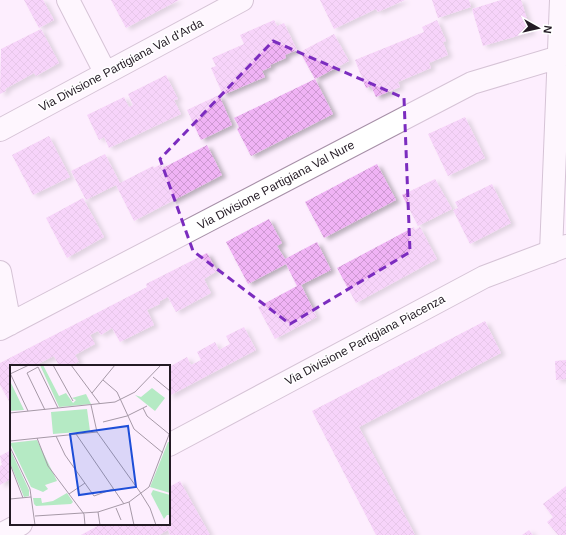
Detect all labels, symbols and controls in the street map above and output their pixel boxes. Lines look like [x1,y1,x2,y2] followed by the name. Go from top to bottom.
[518,8,558,48] north arrow
[37,15,206,114] street label: Via Divisione Partigiana Val d'Arda
[541,25,554,34] text: N
[195,137,357,232] street label: Via Divisione Partigiana Val Nure
[283,292,448,388] street label: Via Divisione Partigiana Piacenza
[10,365,170,525] inset map

